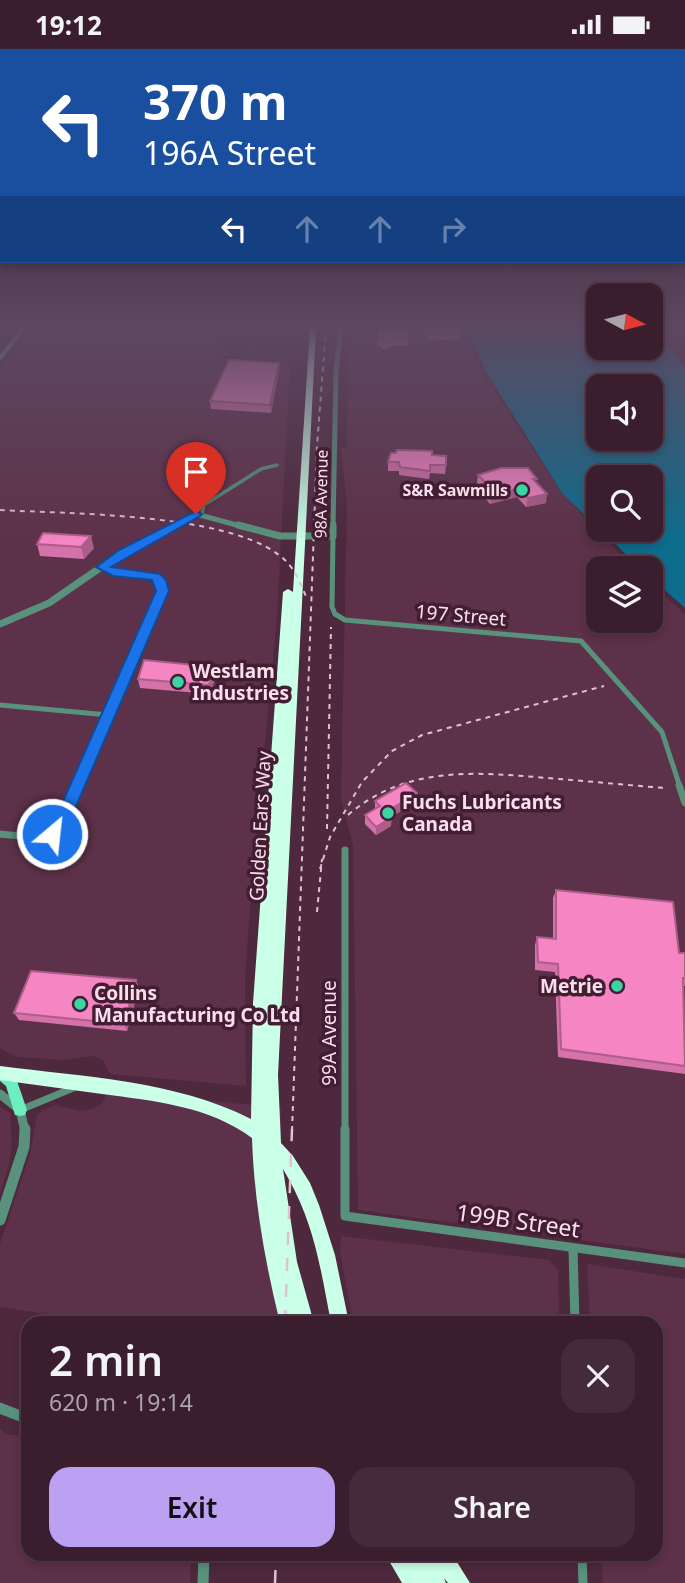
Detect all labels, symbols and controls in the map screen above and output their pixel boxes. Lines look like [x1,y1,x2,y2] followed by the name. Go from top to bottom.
[35,7,102,43] text: 19:12
[143,68,288,134] text: 370 m
[28,77,119,168] icon: left
[143,131,316,174] text: 196A Street
[215,210,253,248] icon: left
[288,210,326,248] icon: ahead
[361,210,399,248] icon: ahead
[434,210,472,248] icon: right
[586,283,663,361] north arrow
[586,283,663,633] map controls
[586,374,663,451] button: sound
[166,442,226,514] pin
[309,449,333,539] street label: 98A Avenue
[177,453,215,491] icon: arrive
[586,465,663,542] button: search
[402,479,508,501] place label: S&R Sawmills
[514,482,530,498] marker: S&R Sawmills
[586,556,663,633] button: layers
[415,598,507,632] street label: 197 Street
[192,658,289,706] place label: Westlam Industries
[170,674,186,690] marker: Westlam Industries
[243,750,277,902] street label: Golden Ears Way
[402,789,562,837] place label: Fuchs Lubricants Canada
[15,797,89,871] position arrow
[380,805,396,821] marker: Fuchs Lubricants Canada
[540,973,603,999] place label: Metrie
[609,978,625,994] marker: Metrie
[94,980,301,1028] place label: Collins Manufacturing Co Ltd
[316,980,342,1086] street label: 99A Avenue
[72,996,88,1012] marker: Collins Manufacturing Co Ltd
[454,1195,582,1245] street label: 199B Street
[49,1331,163,1388] text: 2 min
[561,1339,635,1413] button: close
[49,1386,193,1418] text: 620 m · 19:14
[49,1467,335,1547] button: Exit
[349,1467,635,1547] button: Share

